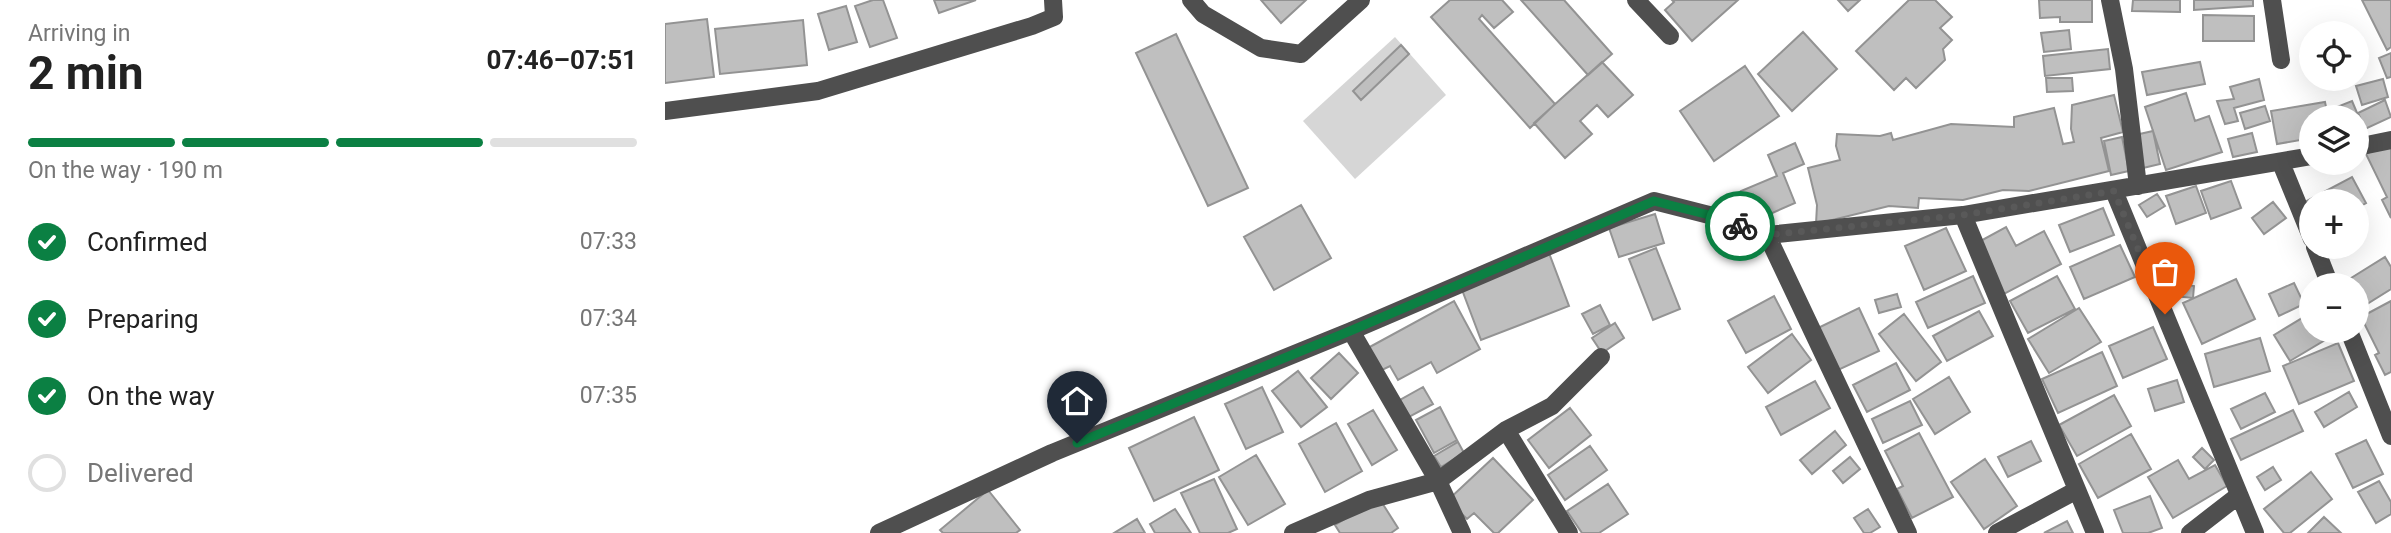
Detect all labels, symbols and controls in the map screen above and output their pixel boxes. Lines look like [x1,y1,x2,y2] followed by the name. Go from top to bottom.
[28,20,131,47] text: Arriving in
[2299,21,2369,343] map controls
[2299,21,2369,91] button: locate
[487,45,637,75] text: 07:46–07:51
[28,46,144,100] text: 2 min
[2299,105,2369,175] button: layers
[28,157,223,184] text: On the way · 190 m
[2299,189,2369,259] button: +
[1705,191,1775,261] courier
[1721,207,1759,245] icon: bike
[28,223,66,261] icon: check
[87,227,208,257] text: Confirmed
[580,228,637,255] text: 07:33
[2135,242,2195,314] pin
[2146,253,2184,291] icon: bag
[2299,273,2369,343] button: −
[28,300,66,338] icon: check
[87,304,199,334] text: Preparing
[580,305,637,332] text: 07:34
[1047,371,1107,443] pin
[28,377,66,415] icon: check
[87,381,215,411] text: On the way
[580,382,637,409] text: 07:35
[1058,382,1096,420] icon: home
[87,458,194,488] text: Delivered

